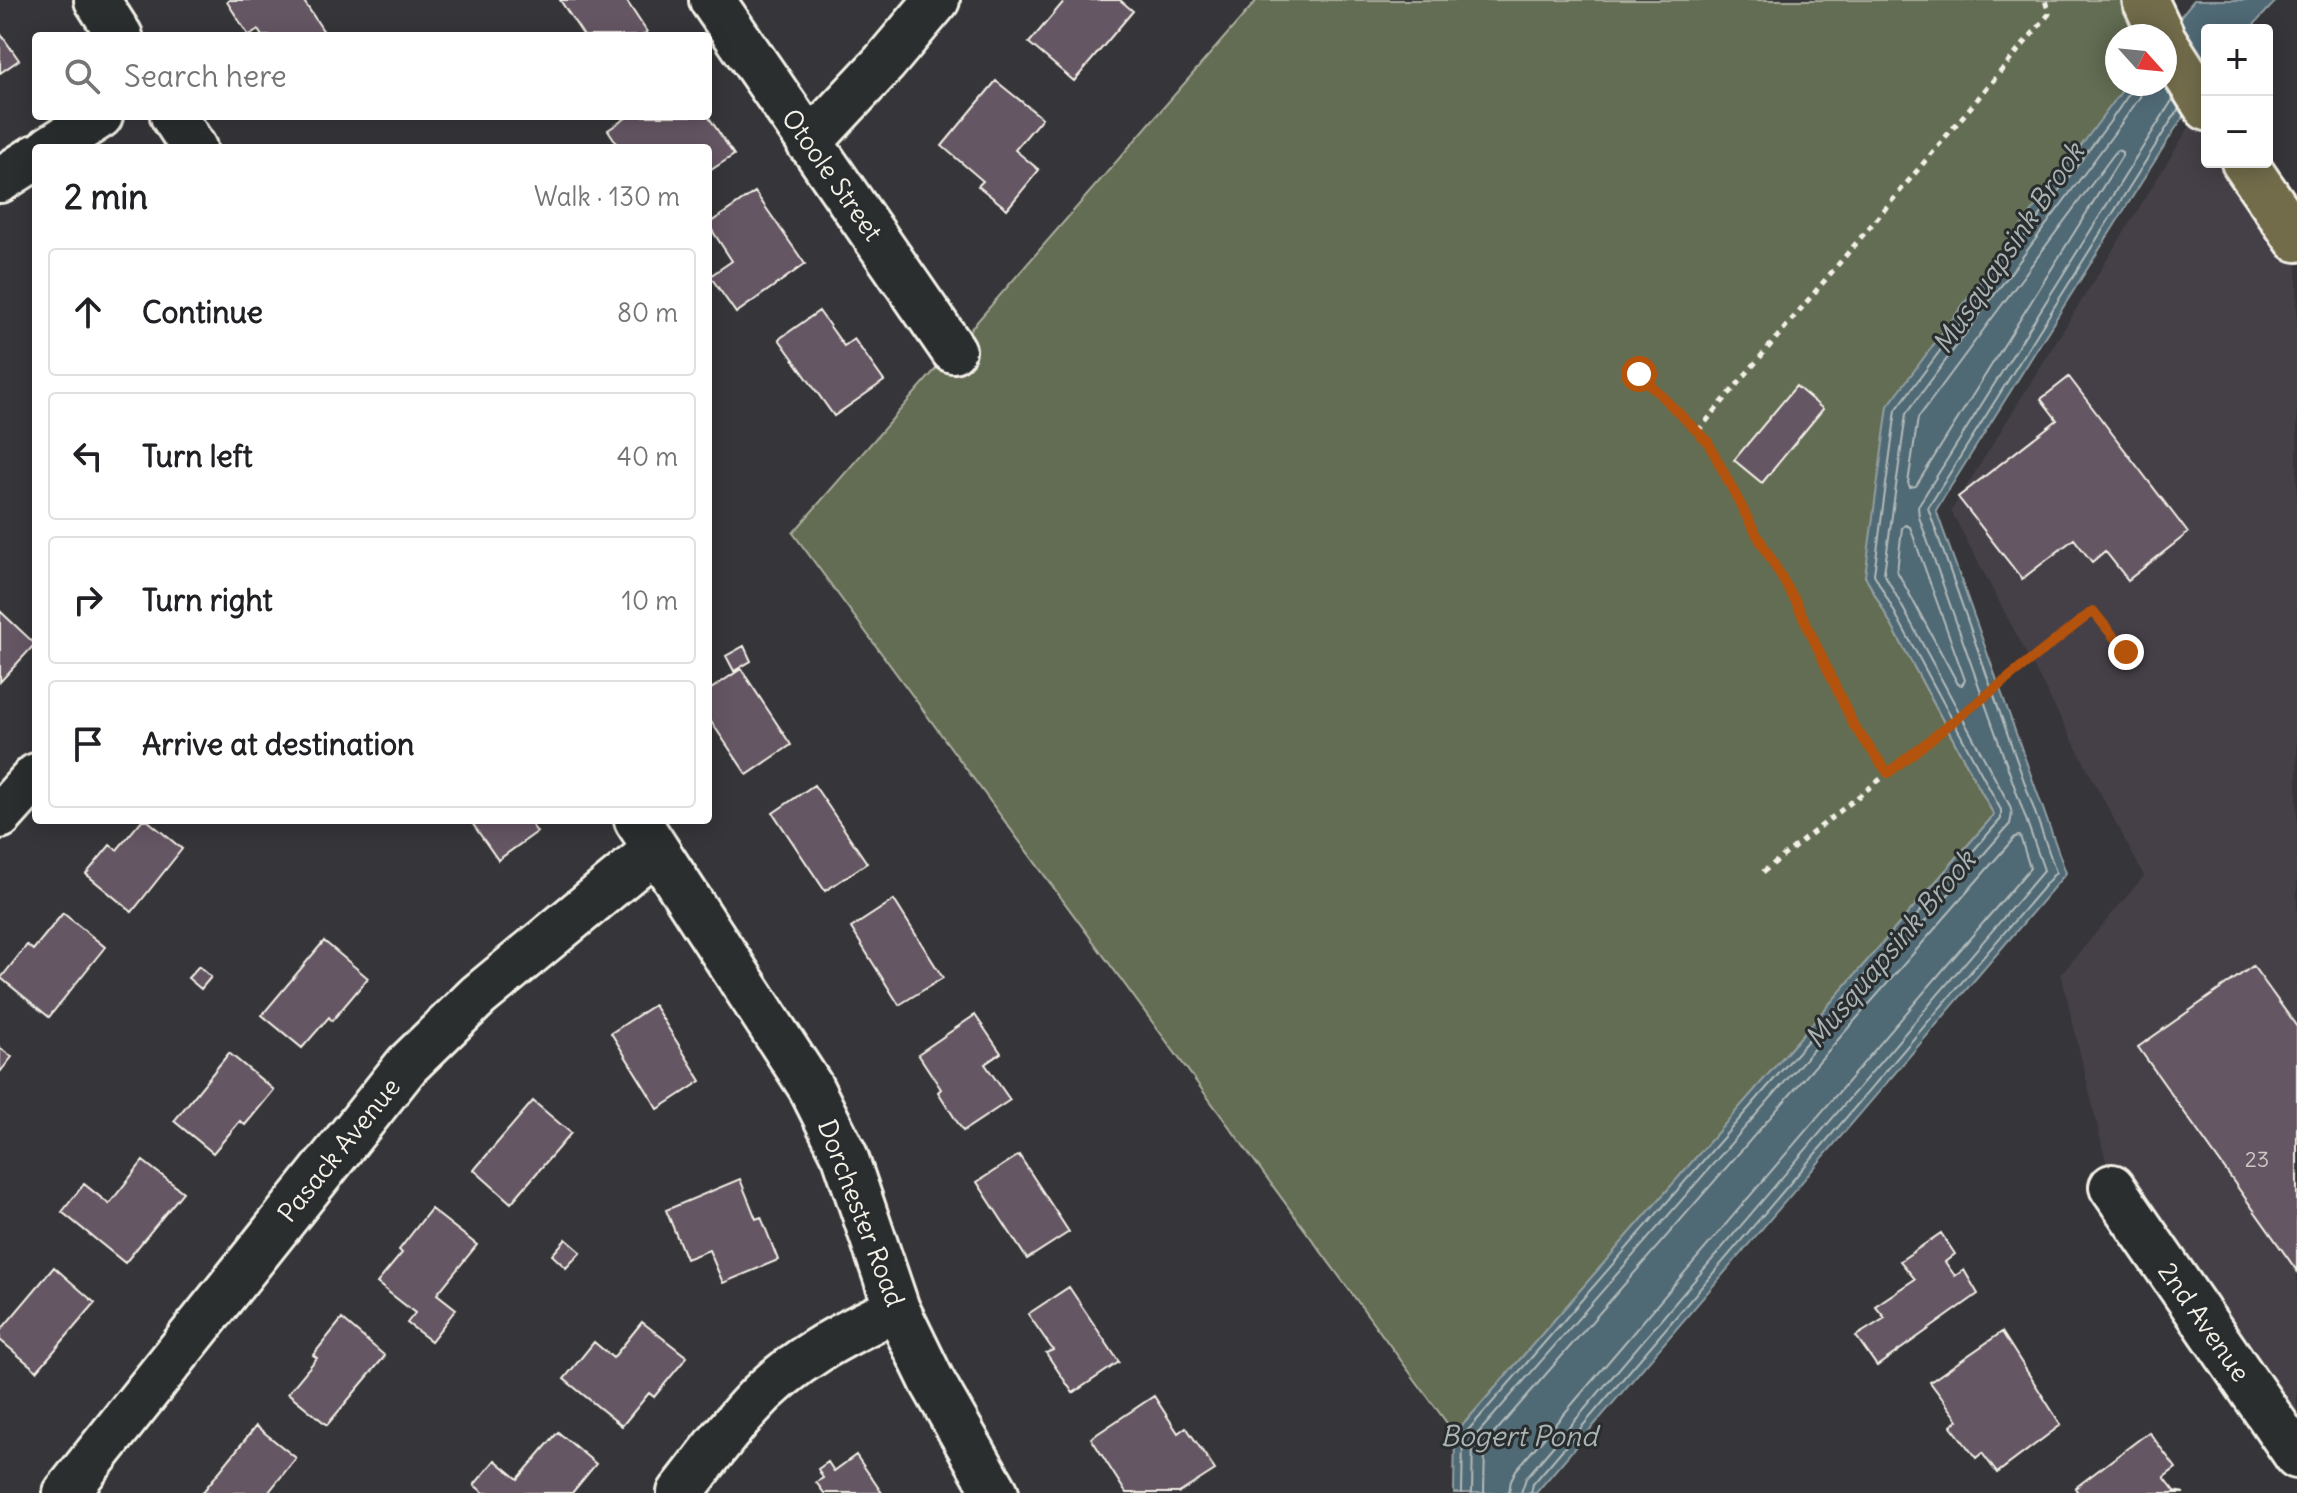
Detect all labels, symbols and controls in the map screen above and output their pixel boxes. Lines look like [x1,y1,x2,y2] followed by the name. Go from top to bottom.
[2105,24,2177,96] north arrow
[2201,24,2273,168] map controls
[2201,24,2273,96] button: +
[32,32,712,120] search box
[60,54,104,98] icon: search
[124,57,287,95] text: Search here
[2201,96,2273,168] button: −
[775,102,890,247] street label: Otoole Street
[1924,134,2093,360] water label: Musquapsink Brook
[64,175,148,218] text: 2 min
[534,180,680,213] text: Walk · 130 m
[66,290,110,334] icon: ahead
[142,293,263,331] text: Continue
[617,296,678,329] text: 80 m
[1621,356,1657,392] route start
[66,434,110,478] icon: left
[142,437,253,475] text: Turn left
[617,440,678,473] text: 40 m
[66,578,110,622] icon: right
[142,581,273,619] text: Turn right
[622,584,678,617] text: 10 m
[2108,634,2144,670] route end
[66,722,110,766] icon: arrive
[142,725,414,763] text: Arrive at destination
[1797,842,1984,1055] water label: Musquapsink Brook
[270,1071,407,1229] street label: Pasack Avenue
[811,1115,912,1311] street label: Dorchester Road
[2245,1145,2269,1173] house number: 23
[2151,1256,2257,1388] street label: 2nd Avenue
[1441,1418,1601,1454] water label: Bogert Pond

